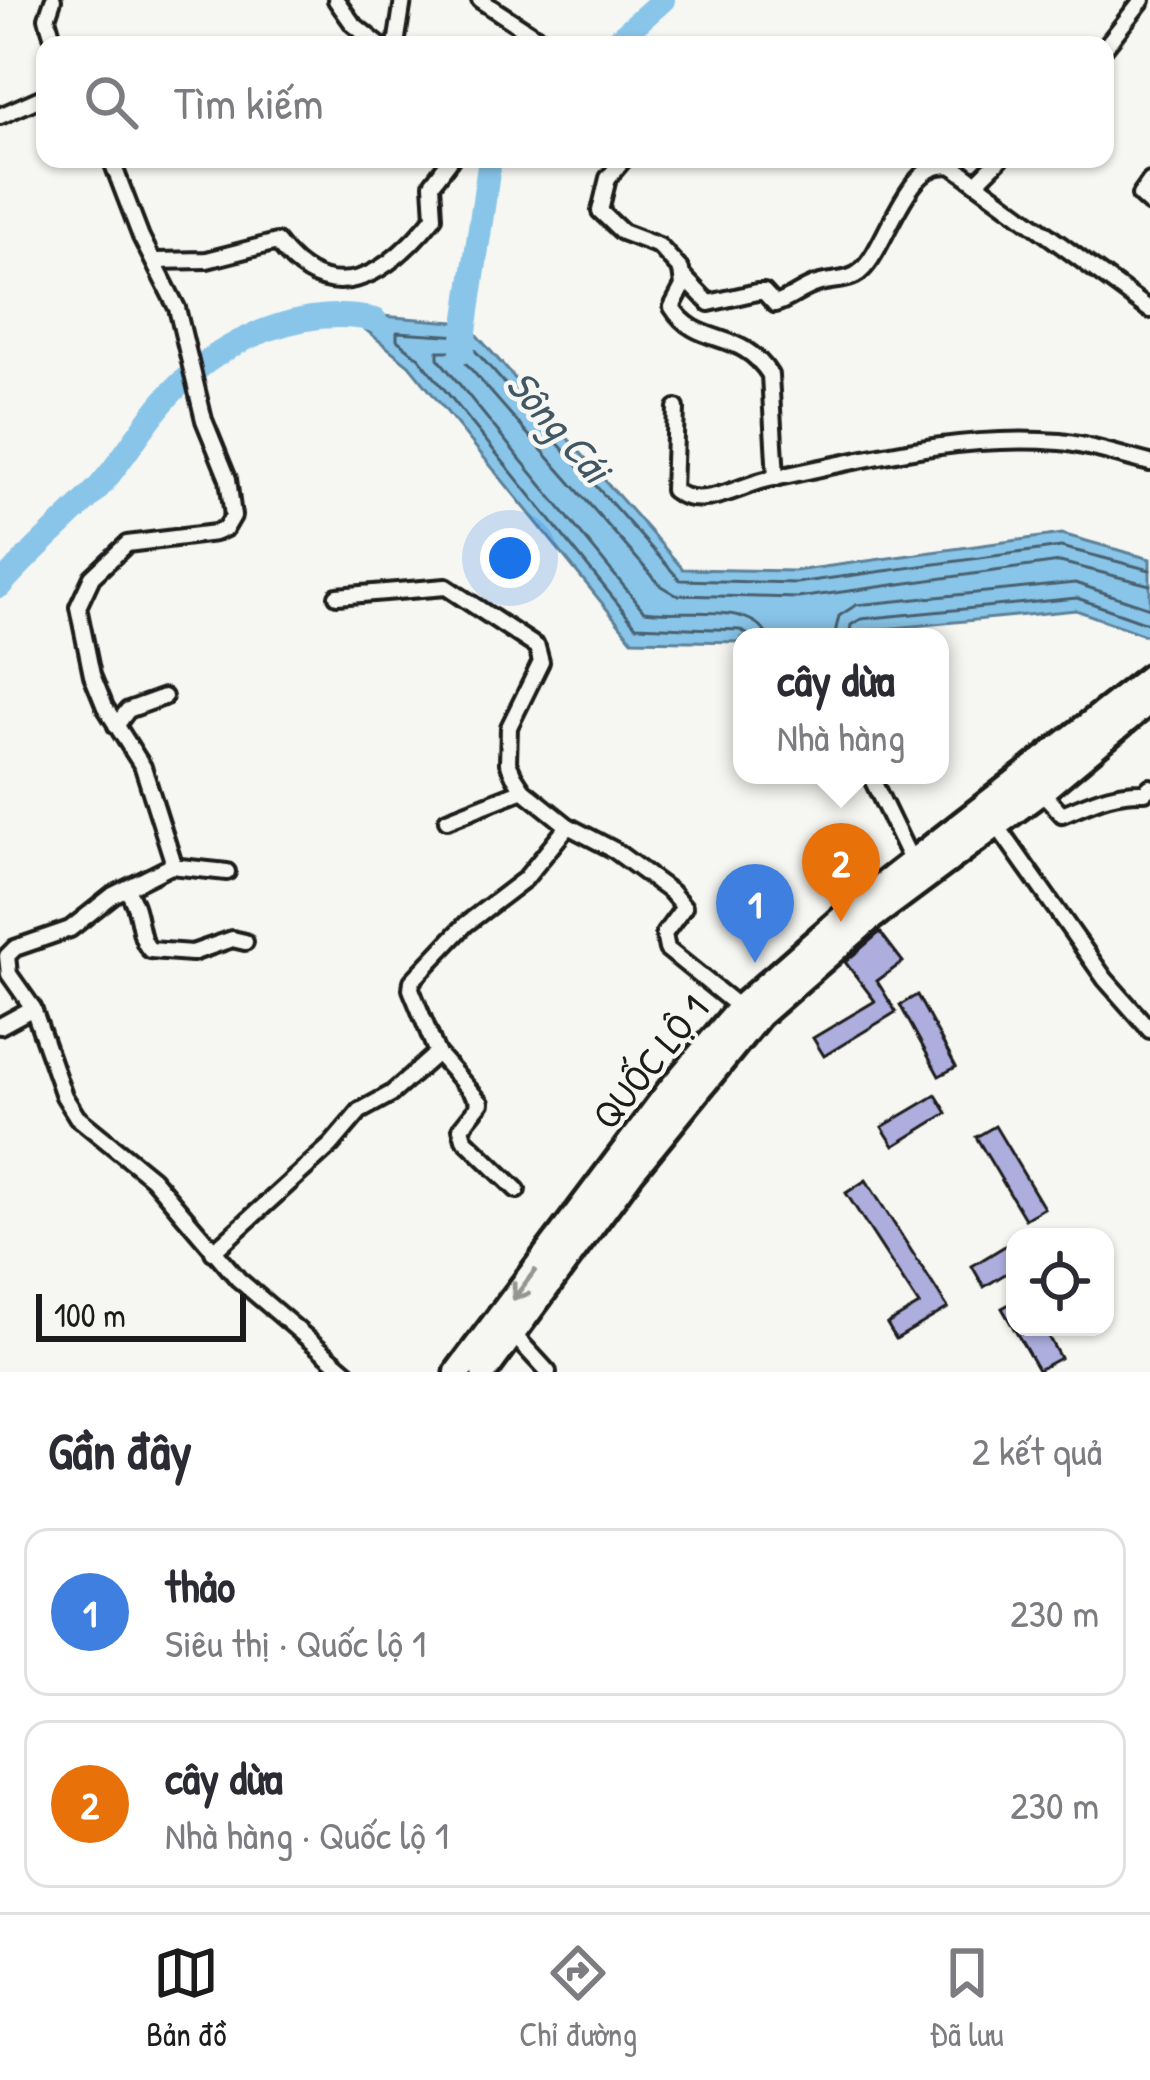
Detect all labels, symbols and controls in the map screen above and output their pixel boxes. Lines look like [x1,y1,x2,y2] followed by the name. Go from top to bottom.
[36,36,1114,168] search box
[78,69,144,135] icon: search
[174,72,323,133] text: Tìm kiếm
[494,357,627,498] water label: Sông Cái
[480,528,540,588] your location
[733,628,949,784] popup
[777,649,895,710] text: cây dừa
[777,710,905,763] text: Nhà hàng
[802,823,880,922] pin: 2
[716,864,794,963] pin: 1
[579,983,720,1140] street label: QUỐC LỘ 1
[1006,1228,1114,1336] map controls
[1006,1228,1114,1336] button: locate
[511,1268,538,1300] one-way arrow
[36,1288,246,1341] scale bar
[54,1293,126,1337] text: 100 m
[48,1416,192,1485] text: Gần đây
[972,1424,1102,1477] text: 2 kết quả
[165,1555,235,1616] text: thảo
[83,1586,97,1639] text: 1
[1010,1586,1099,1639] text: 230 m
[165,1616,426,1669] text: Siêu thị · Quốc lộ 1
[165,1747,283,1808] text: cây dừa
[81,1778,99,1831] text: 2
[1010,1778,1099,1831] text: 230 m
[165,1808,449,1861] text: Nhà hàng · Quốc lộ 1
[146,1940,227,2056] tab: Bản đồ
[519,1940,637,2056] tab: Chỉ đường
[930,1940,1004,2056] tab: Đã lưu

